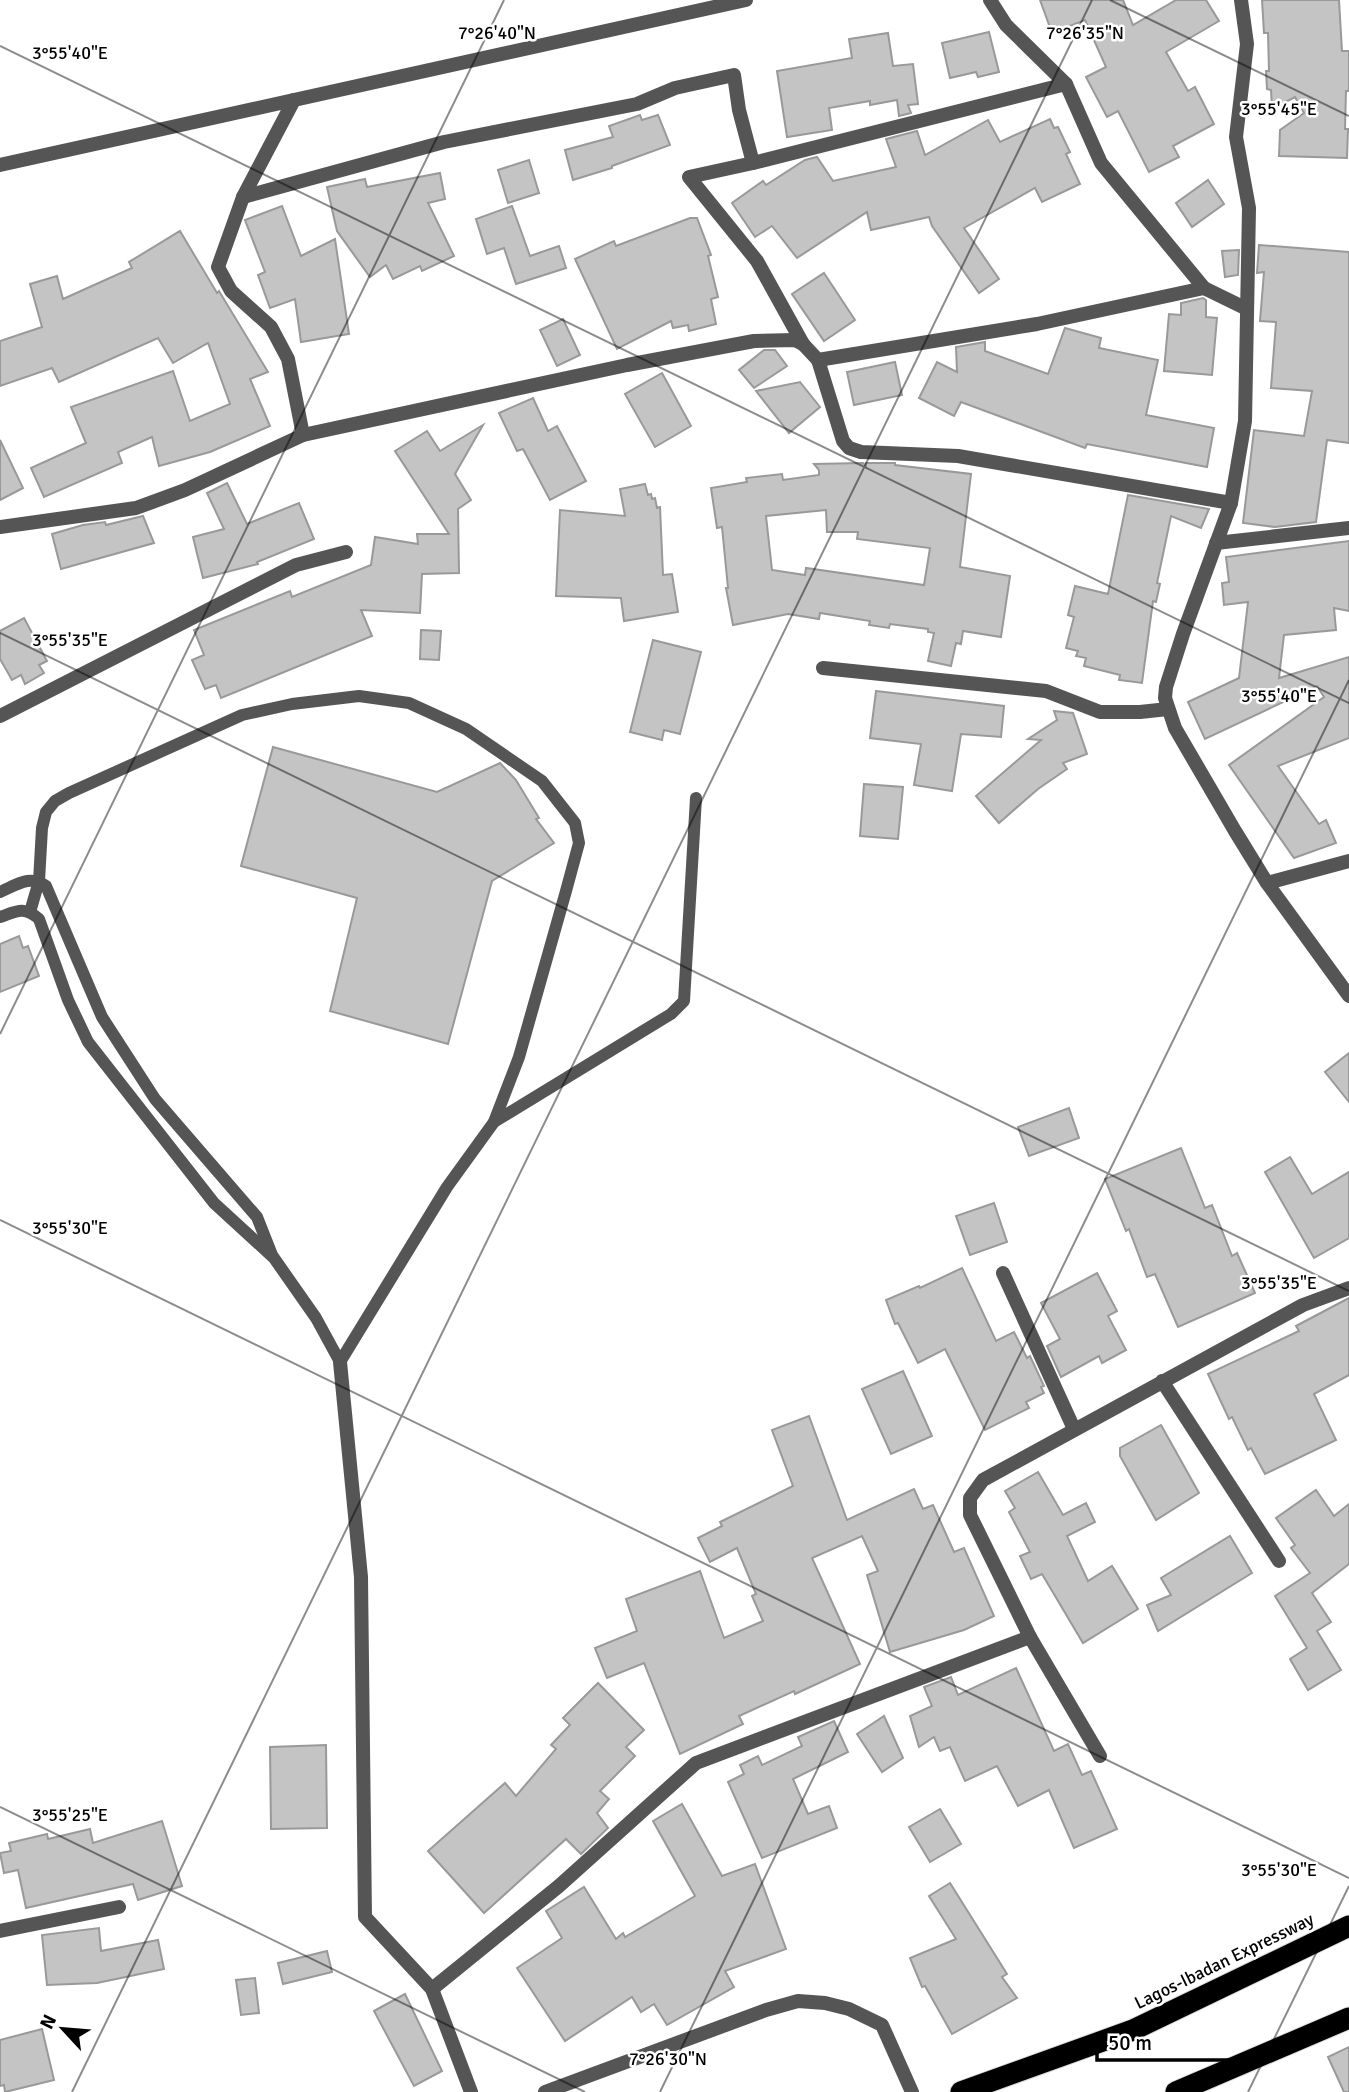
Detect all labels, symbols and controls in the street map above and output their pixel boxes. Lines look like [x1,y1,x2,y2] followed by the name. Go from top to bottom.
[458,22,536,44] text: 7°26'40"N
[1046,22,1124,44] text: 7°26'35"N
[32,42,108,64] text: 3°55'40"E
[1241,98,1317,120] text: 3°55'45"E
[32,629,108,651] text: 3°55'35"E
[1241,685,1317,707] text: 3°55'40"E
[32,1217,108,1239] text: 3°55'30"E
[1241,1272,1317,1294] text: 3°55'35"E
[32,1804,108,1826] text: 3°55'25"E
[1241,1859,1317,1881] text: 3°55'30"E
[1131,1908,1318,2014] street label: Lagos-Ibadan Expressway
[28,1994,98,2064] north arrow
[35,2011,62,2033] text: N
[1097,2018,1268,2062] scale bar
[1108,2030,1152,2056] text: 50 m
[629,2048,707,2070] text: 7°26'30"N

